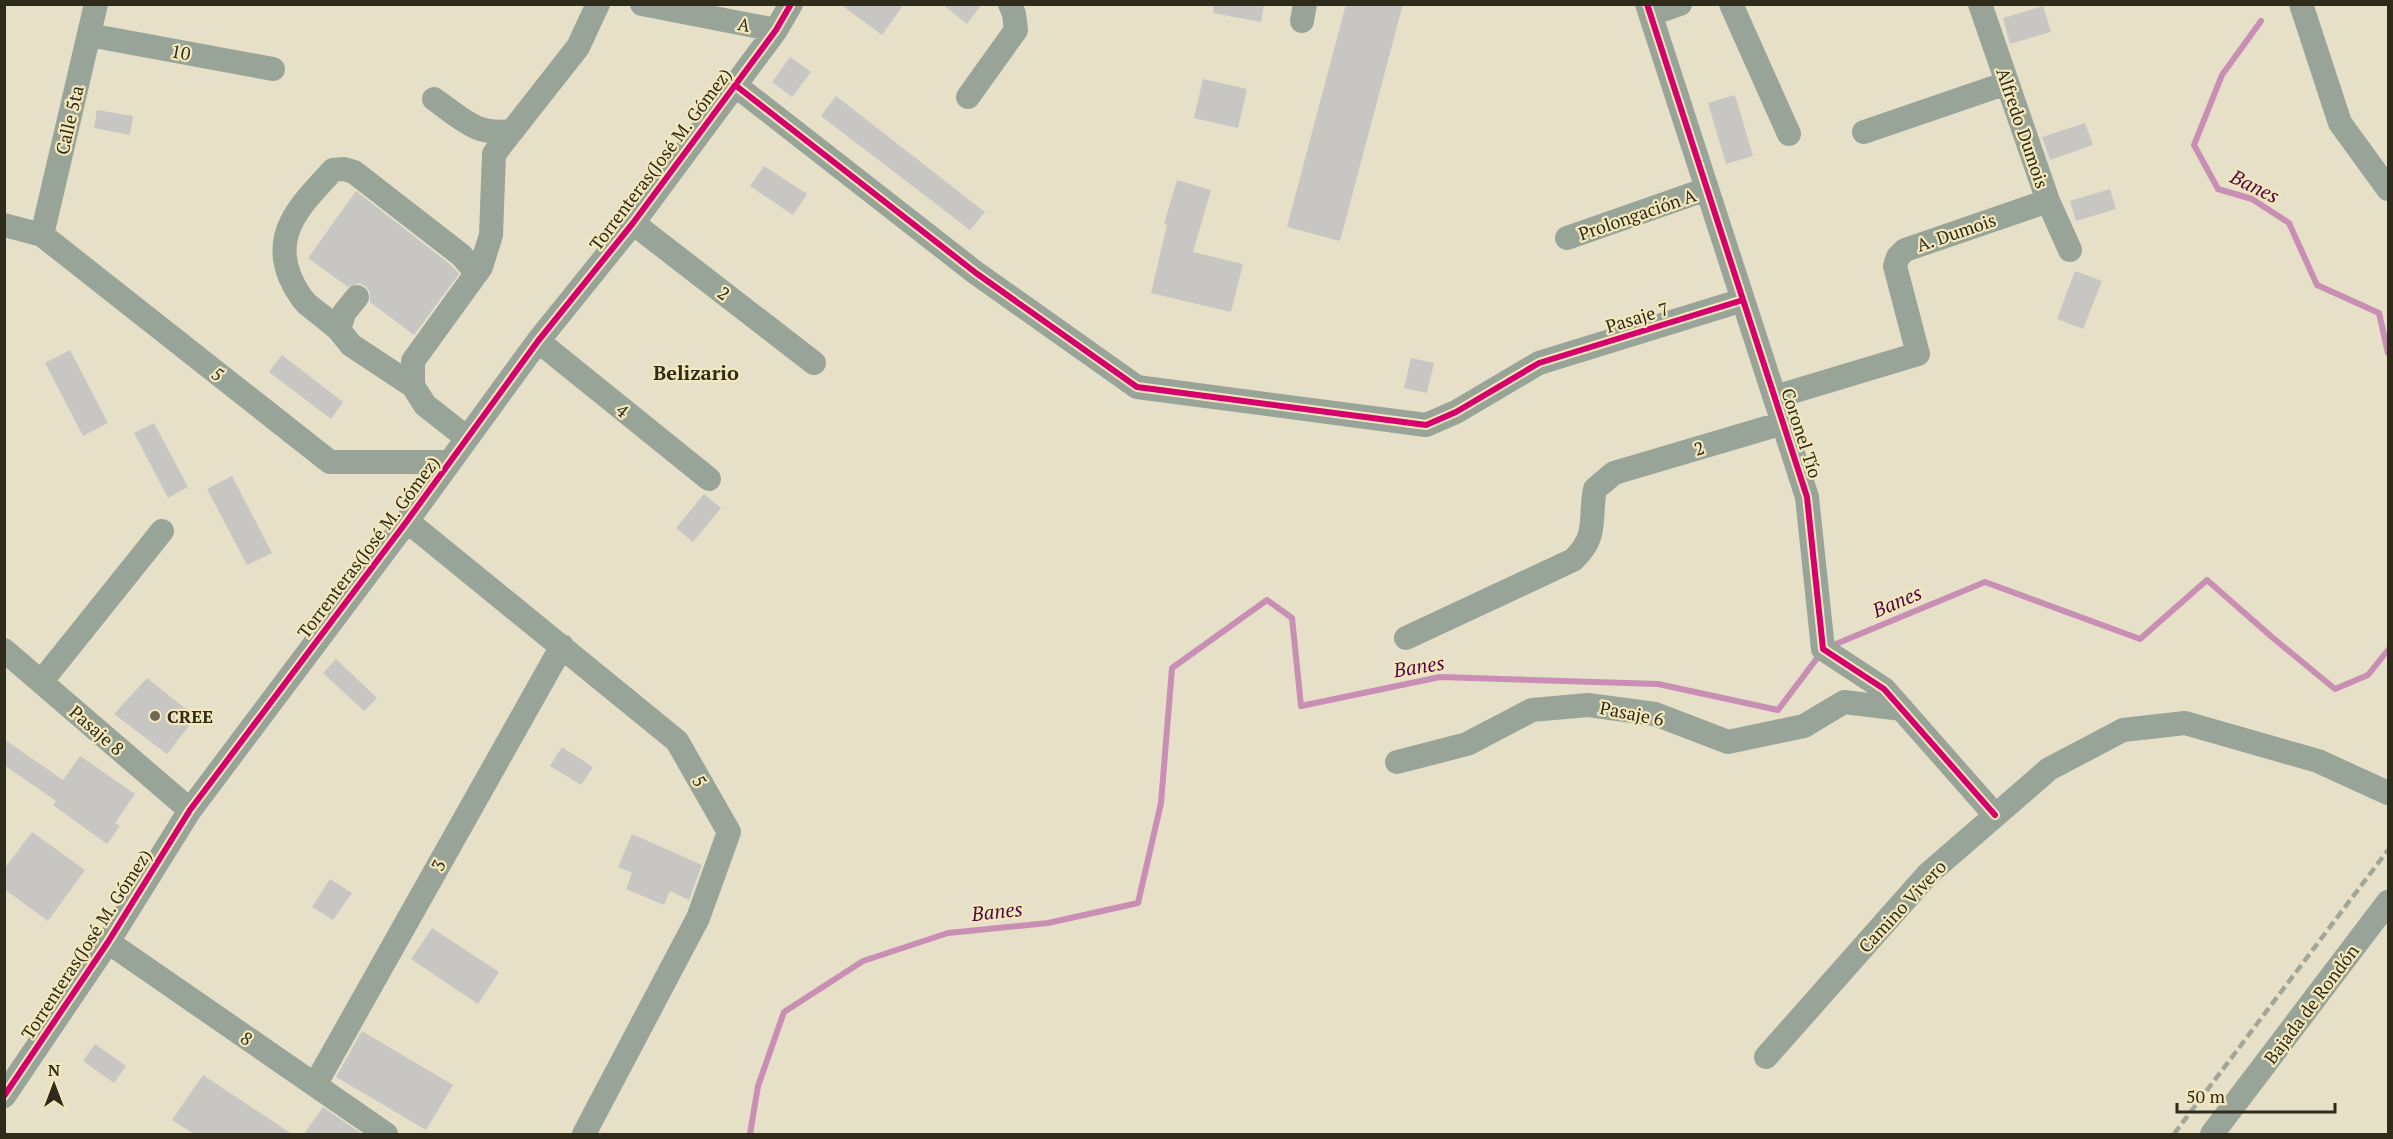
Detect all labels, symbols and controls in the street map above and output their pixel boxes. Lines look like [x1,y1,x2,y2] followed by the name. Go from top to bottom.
[736,11,753,37] street label: A
[169,38,193,66] street label: 10
[583,63,737,255] street label: Torrenteras(José M. Gómez)
[1991,65,2055,191] street label: Alfredo Dumois
[49,83,89,157] street label: Calle 5ta
[2225,162,2284,209] water label: Banes
[1575,182,1700,245] street label: Prolongación A
[1913,207,1999,257] street label: A. Dumois
[713,281,735,305] street label: 2
[1602,296,1672,338] street label: Pasaje 7
[653,359,739,386] district label: Belizario
[207,362,229,386] street label: 5
[1776,385,1828,481] street label: Coronel Tío
[612,398,635,423] street label: 4
[1691,435,1707,461] street label: 2
[291,451,445,643] street label: Torrenteras(José M. Gómez)
[1867,579,1926,624] water label: Banes
[1391,649,1446,684] water label: Banes
[1598,695,1667,731] street label: Pasaje 6
[65,700,129,760] street label: Pasaje 8
[167,704,213,728] place label: CREE
[148,709,162,723] marker: CREE
[687,771,713,791] street label: 5
[15,844,157,1044] street label: Torrenteras(José M. Gómez)
[1853,854,1951,958] street label: Camino Vivero
[425,855,451,875] street label: 3
[969,895,1024,927] water label: Banes
[2258,939,2364,1069] street label: Bajada de Rondón
[236,1025,258,1051] street label: 8
[24,1055,84,1115] north arrow
[48,1059,60,1081] text: N
[2177,1076,2334,1114] scale bar
[2186,1084,2226,1108] text: 50 m

